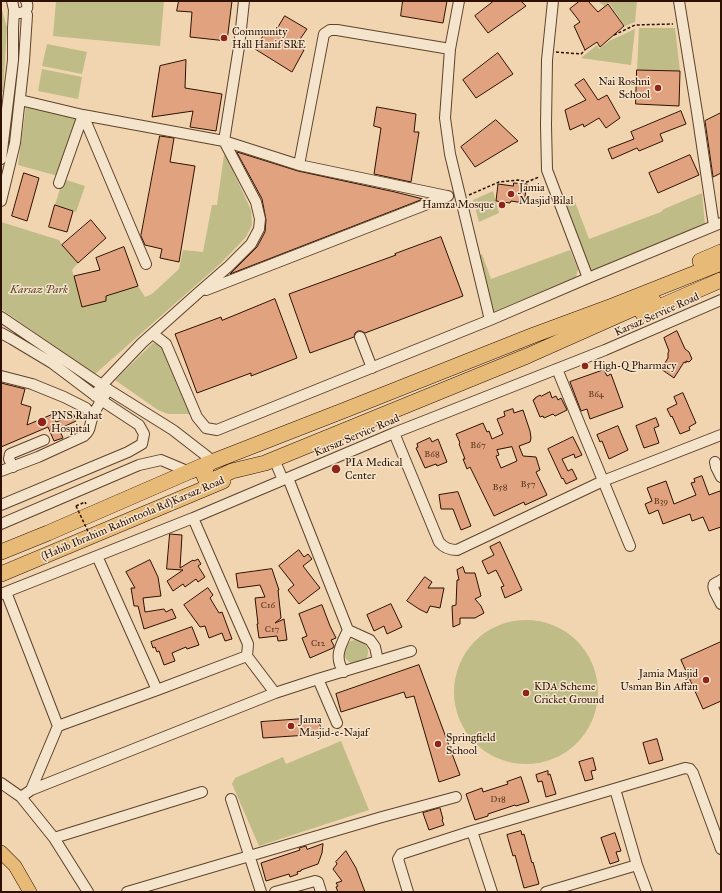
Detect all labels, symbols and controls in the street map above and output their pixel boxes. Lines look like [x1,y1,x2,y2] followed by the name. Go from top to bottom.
[232,25,306,51] place label: Community Hall Hanif SRE
[219,33,229,43] marker: Community Hall Hanif SRE
[599,75,650,101] place label: Nai Roshni School
[653,83,663,93] marker: Nai Roshni School
[519,181,573,207] place label: Jamia Masjid Bilal
[506,189,516,199] marker: Jamia Masjid Bilal
[422,198,494,212] place label: Hamza Mosque
[497,200,507,210] marker: Hamza Mosque
[10,283,68,297] park label: Karsaz Park
[613,290,701,340] street label: Karsaz Service Road
[593,359,676,373] place label: High-Q Pharmacy
[580,361,590,371] marker: High-Q Pharmacy
[588,390,604,400] house number: B64
[51,409,102,435] place label: PNS Rahat Hospital
[312,412,402,460] street label: Karsaz Service Road
[36,416,48,428] marker: PNS Rahat Hospital
[470,441,486,451] house number: B67
[424,450,440,460] house number: B68
[345,456,402,482] place label: PIA Medical Center
[330,463,342,475] marker: PIA Medical Center
[39,474,227,564] street label: (Habib Ibrahim Rahintoola Rd)Karsaz Road
[521,480,535,490] house number: B57
[493,483,507,493] house number: B58
[654,497,668,507] house number: B39
[261,601,275,611] house number: C16
[265,625,279,635] house number: C17
[311,639,325,649] house number: C12
[620,667,698,693] place label: Jamia Masjid Usman Bin Affan
[701,675,711,685] marker: Jamia Masjid Usman Bin Affan
[534,680,604,706] place label: KDA Scheme Cricket Ground
[521,688,531,698] marker: KDA Scheme Cricket Ground
[299,713,369,739] place label: Jama Masjid-e-Najaf
[286,721,296,731] marker: Jama Masjid-e-Najaf
[446,731,495,757] place label: Springfield School
[433,739,443,749] marker: Springfield School
[490,795,506,805] house number: D18

